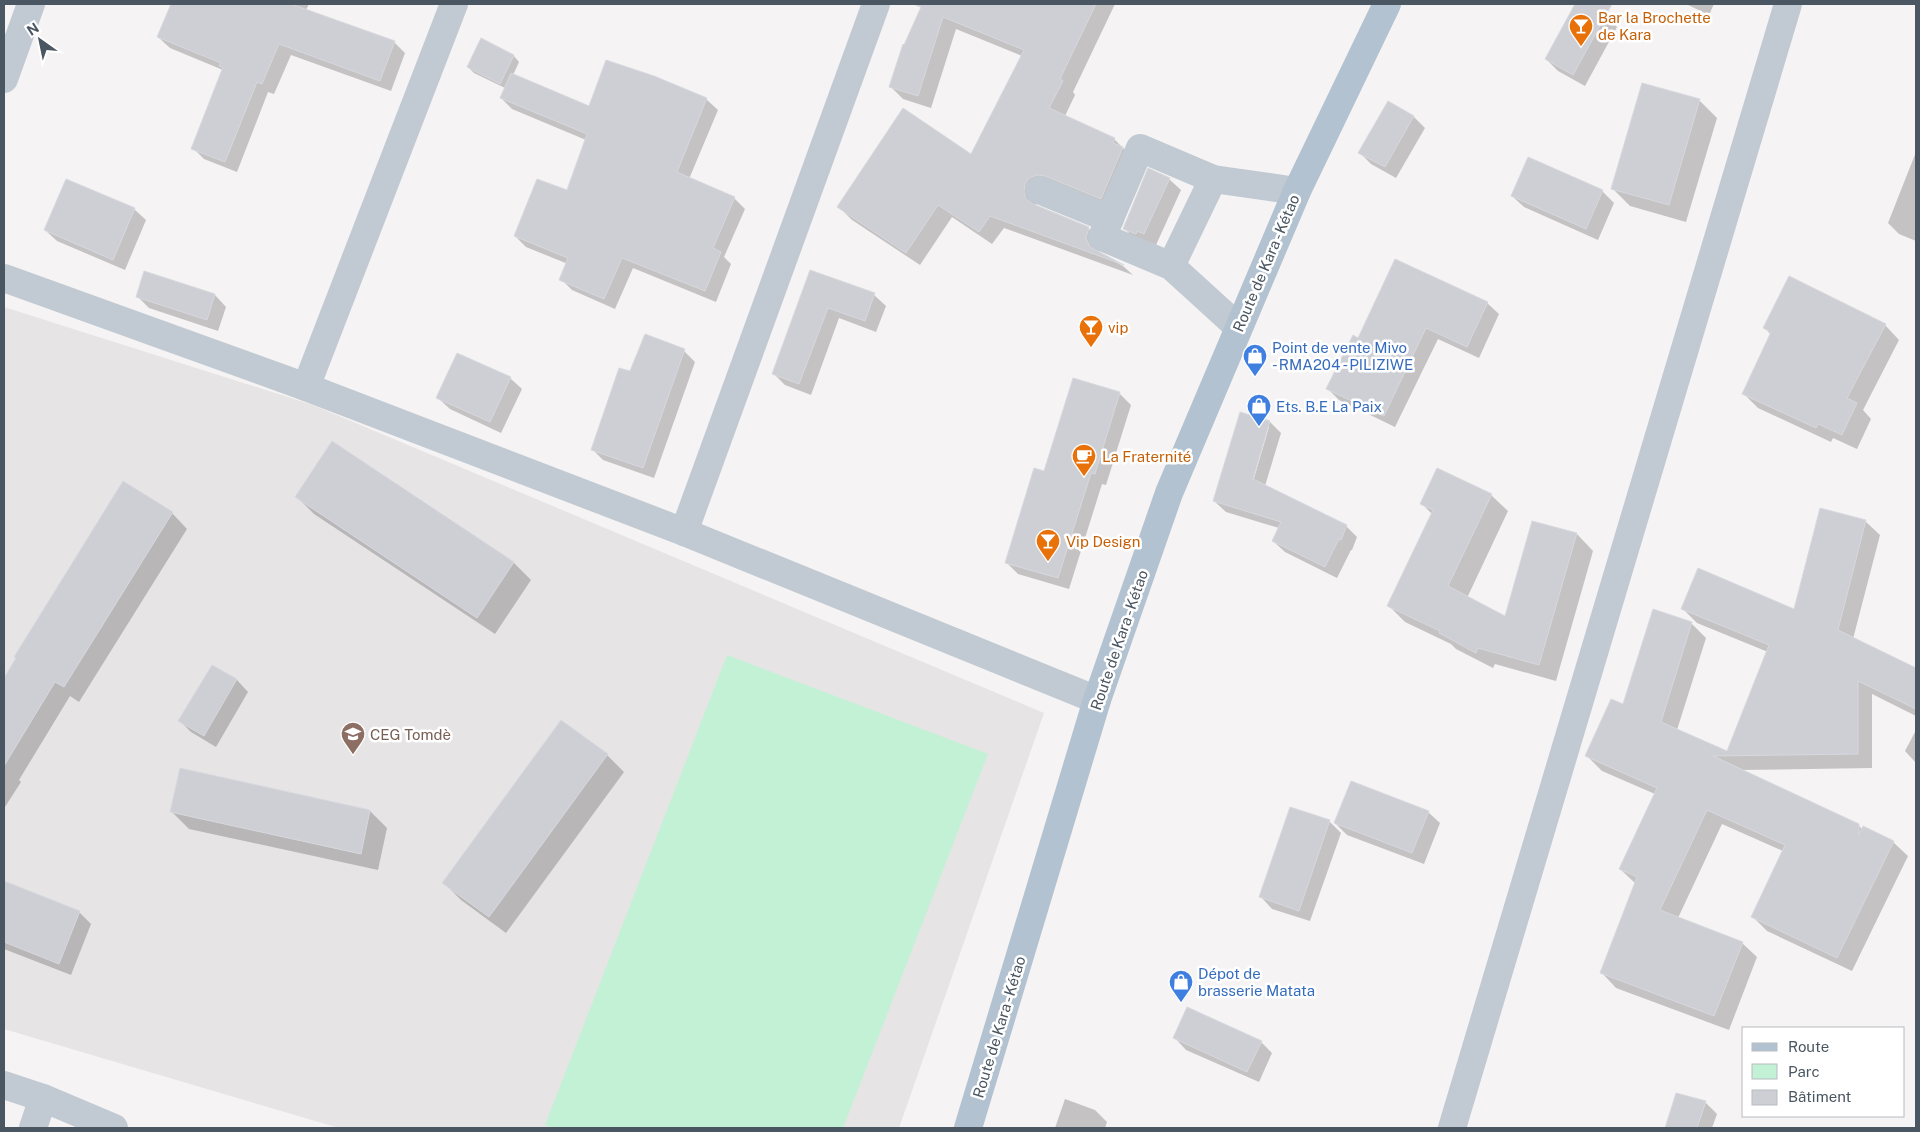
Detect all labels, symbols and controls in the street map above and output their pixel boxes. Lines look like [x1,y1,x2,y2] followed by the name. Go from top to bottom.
[1598,9,1711,43] place label: Bar la Brochette de Kara
[1568,13,1594,47] bar icon: Bar la Brochette de Kara
[15,15,65,65] north arrow
[24,19,42,39] text: N
[1229,192,1303,334] street label: Route de Kara - Kétao
[1078,314,1104,348] bar icon: vip
[1108,319,1128,336] place label: vip
[1272,339,1413,373] place label: Point de vente Mivo - RMA204 - PILIZIWE
[1242,343,1268,377] shop icon: Point de vente Mivo - RMA204 - PILIZIWE
[1246,393,1272,427] shop icon: Ets. B.E La Paix
[1276,398,1382,415] place label: Ets. B.E La Paix
[1071,443,1097,477] cafe icon: La Fraternité
[1102,448,1191,465] place label: La Fraternité
[1035,528,1061,562] bar icon: Vip Design
[1066,533,1141,550] place label: Vip Design
[1087,568,1151,712] street label: Route de Kara - Kétao
[340,721,366,755] school or university icon: CEG Tomdè
[370,726,451,743] place label: CEG Tomdè
[969,954,1029,1100] street label: Route de Kara - Kétao
[1198,965,1315,999] place label: Dépot de brasserie Matata
[1168,969,1194,1003] shop icon: Dépot de brasserie Matata
[1742,1027,1905,1117] legend
[1788,1038,1829,1055] text: Route
[1788,1063,1820,1080] text: Parc
[1788,1088,1851,1105] text: Bâtiment

